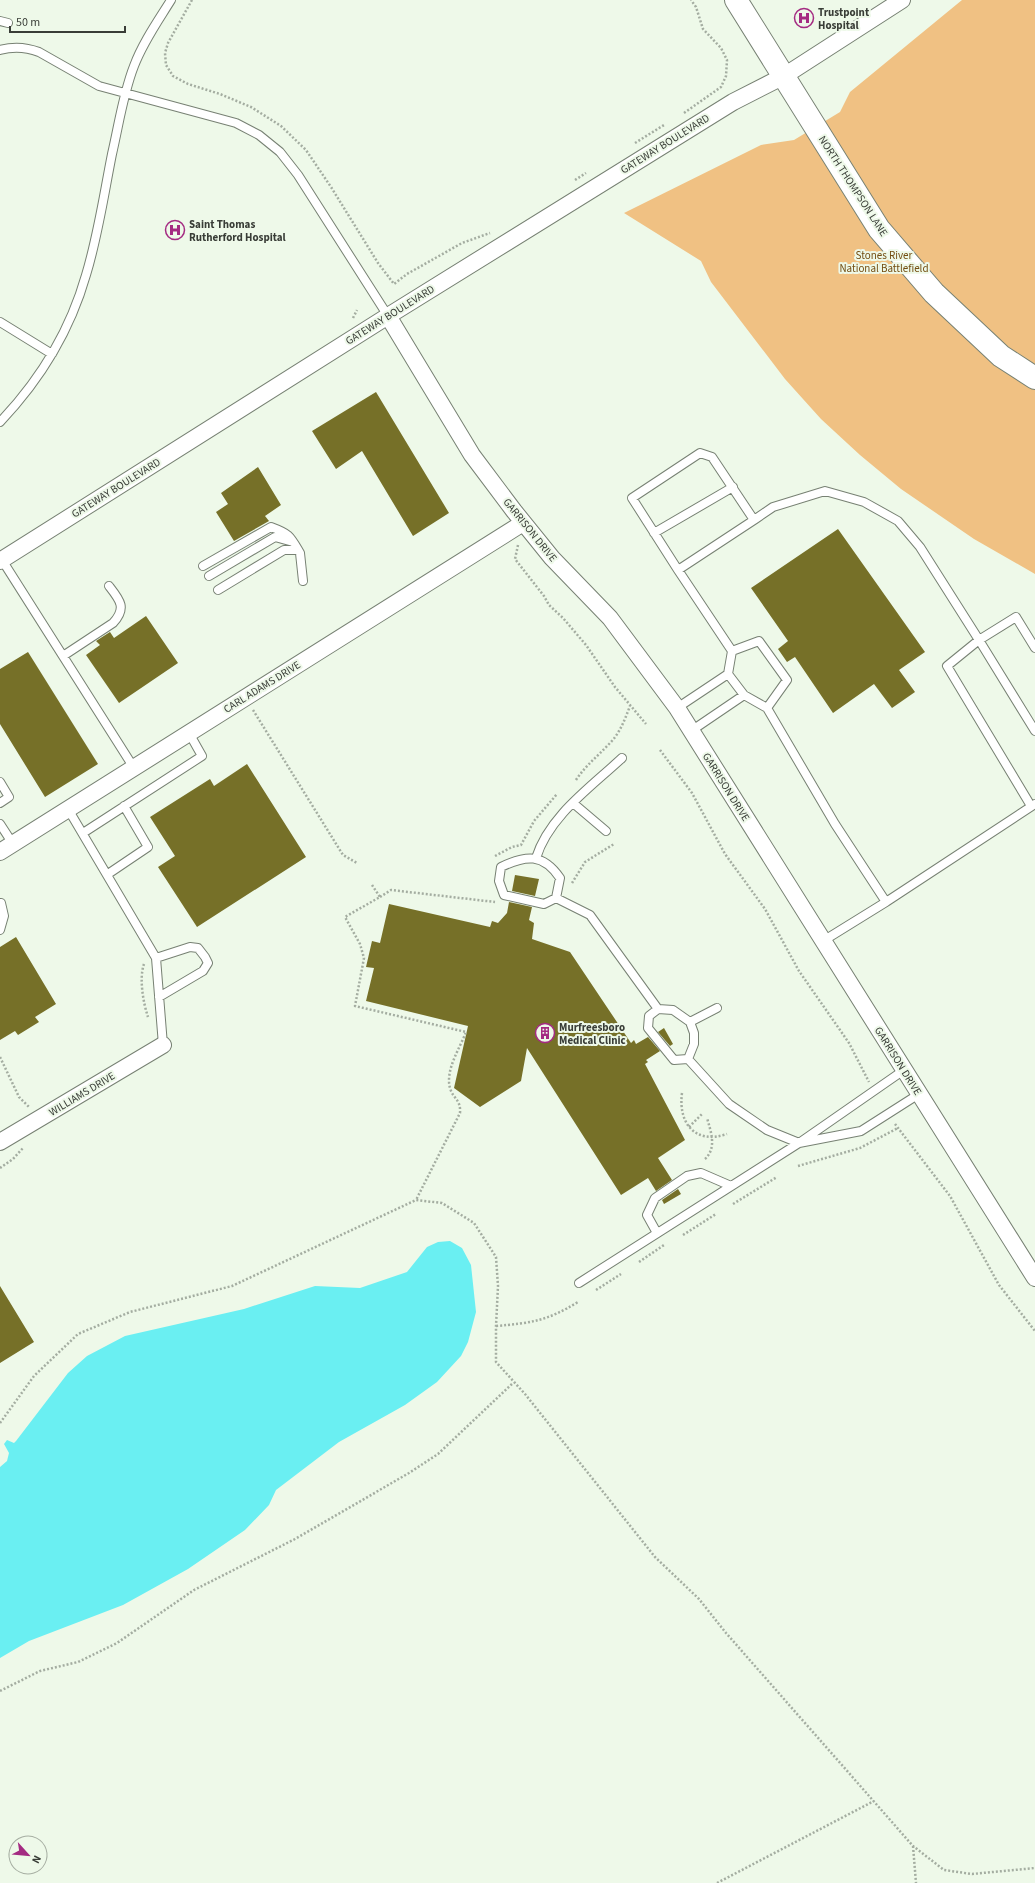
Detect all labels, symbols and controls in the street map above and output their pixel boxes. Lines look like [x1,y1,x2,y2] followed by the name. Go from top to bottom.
[818,5,870,33] place label: Trustpoint Hospital
[793,7,815,29] hospital icon: Trustpoint Hospital
[10,8,125,34] scale bar
[16,14,40,31] text: 50 m
[618,110,713,177] street label: GATEWAY BOULEVARD
[815,133,891,239] street label: NORTH THOMPSON LANE
[189,217,287,245] place label: Saint Thomas Rutherford Hospital
[164,219,186,241] hospital icon: Saint Thomas Rutherford Hospital
[839,248,929,276] park label: Stones River National Battlefield
[343,281,438,348] street label: GATEWAY BOULEVARD
[69,454,164,521] street label: GATEWAY BOULEVARD
[500,495,560,565] street label: GARRISON DRIVE
[221,657,304,717] street label: CARL ADAMS DRIVE
[699,750,753,824] street label: GARRISON DRIVE
[559,1020,626,1048] place label: Murfreesboro Medical Clinic
[534,1022,556,1044] building icon: Murfreesboro Medical Clinic
[871,1024,925,1098] street label: GARRISON DRIVE
[46,1068,118,1120] street label: WILLIAMS DRIVE
[8,1835,48,1875] north arrow
[28,1853,45,1866] text: N

